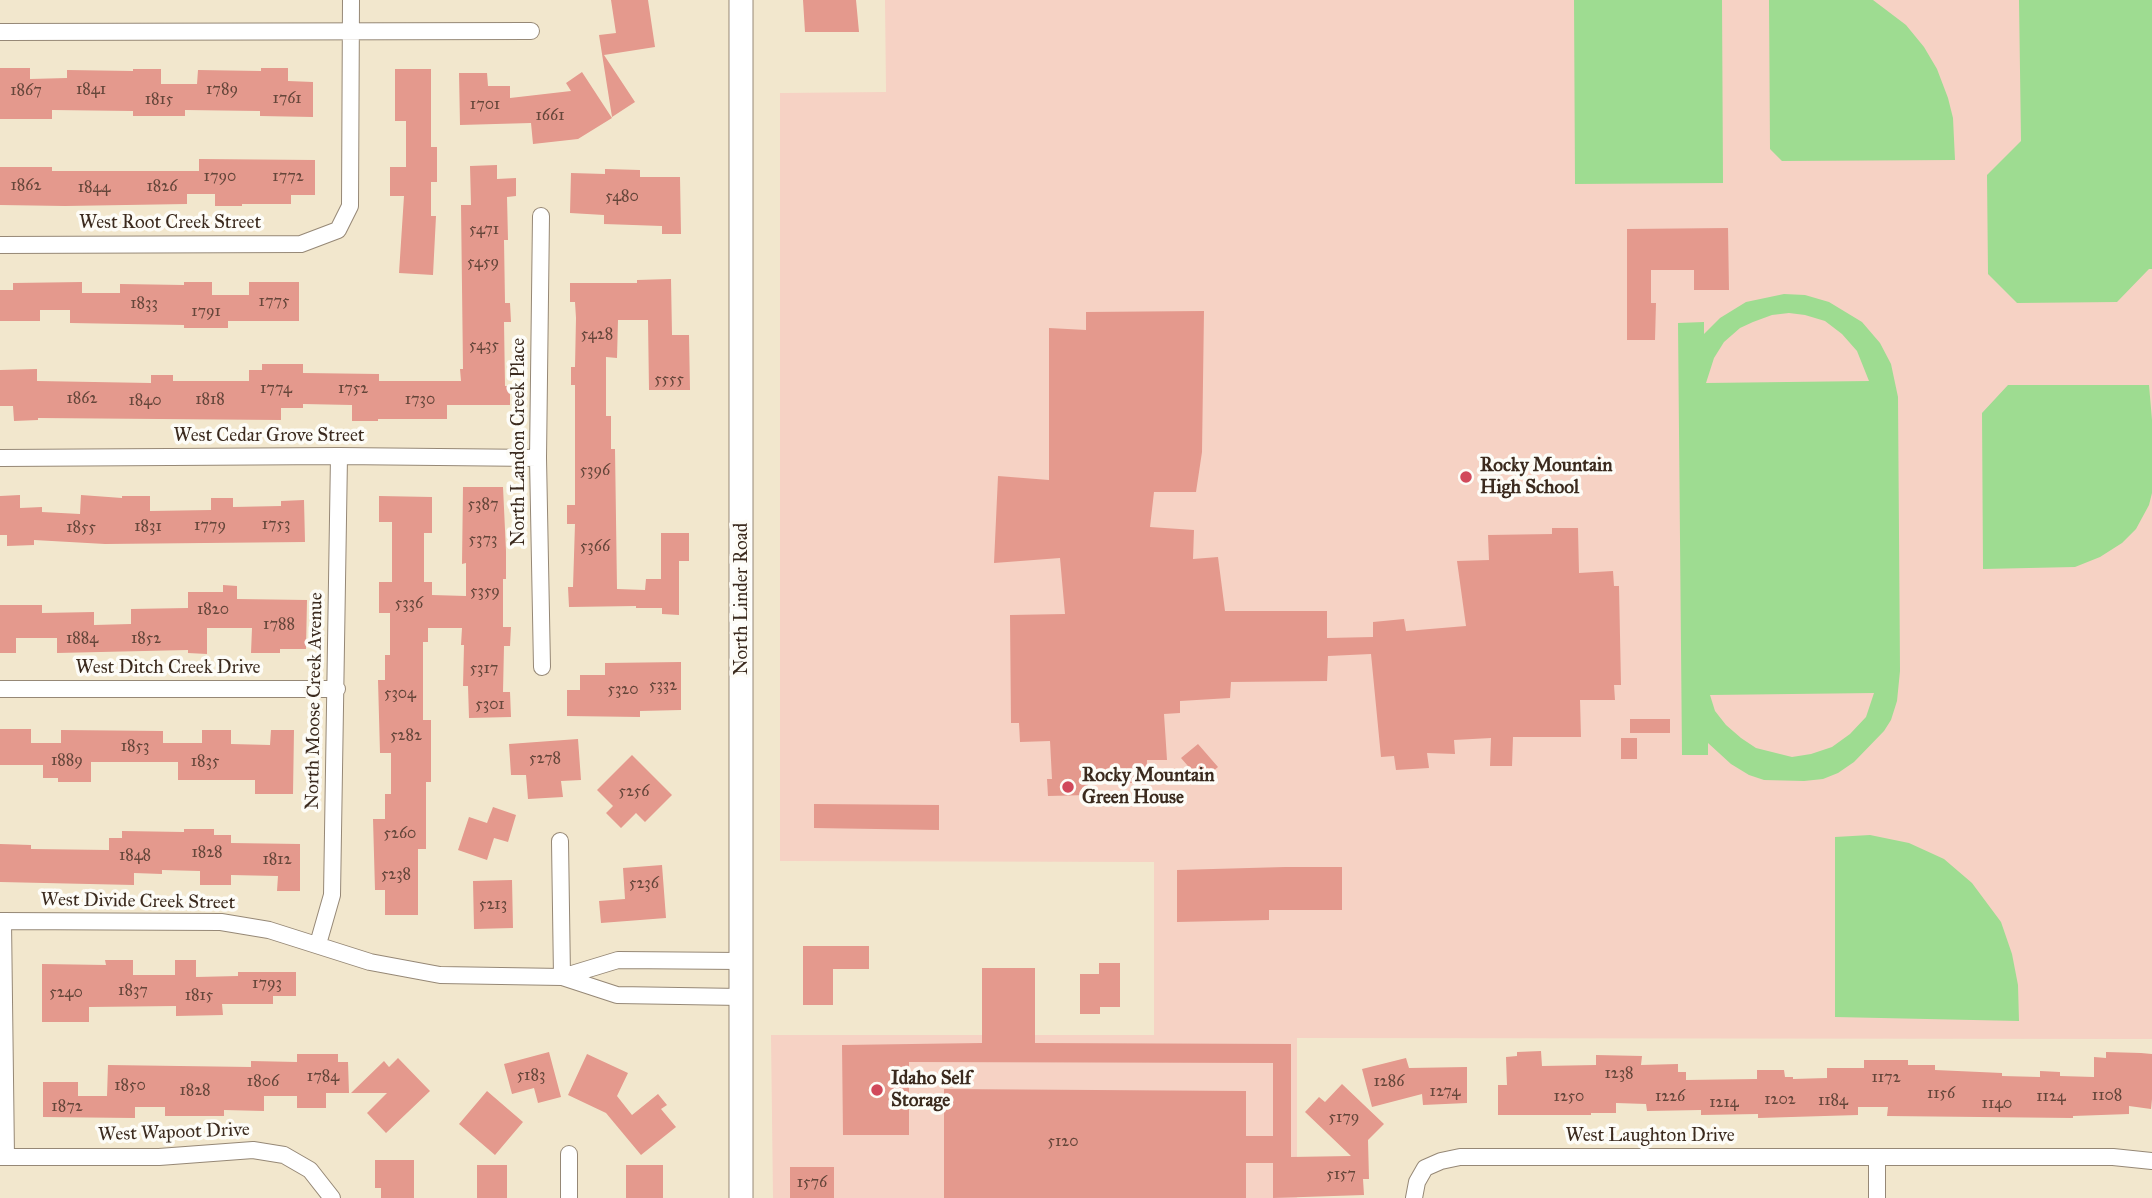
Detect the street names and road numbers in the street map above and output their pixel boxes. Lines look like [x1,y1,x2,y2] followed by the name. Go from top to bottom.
[79,212,261,234] street label: West Root Creek Street
[508,338,530,546] street label: North Landon Creek Place
[173,425,365,447] street label: West Cedar Grove Street
[731,523,753,675] street label: North Linder Road
[302,592,328,810] street label: North Moose Creek Avenue
[76,657,260,679] street label: West Ditch Creek Drive
[40,889,236,915] street label: West Divide Creek Street
[98,1119,250,1147] street label: West Wapoot Drive
[1565,1125,1735,1147] street label: West Laughton Drive

